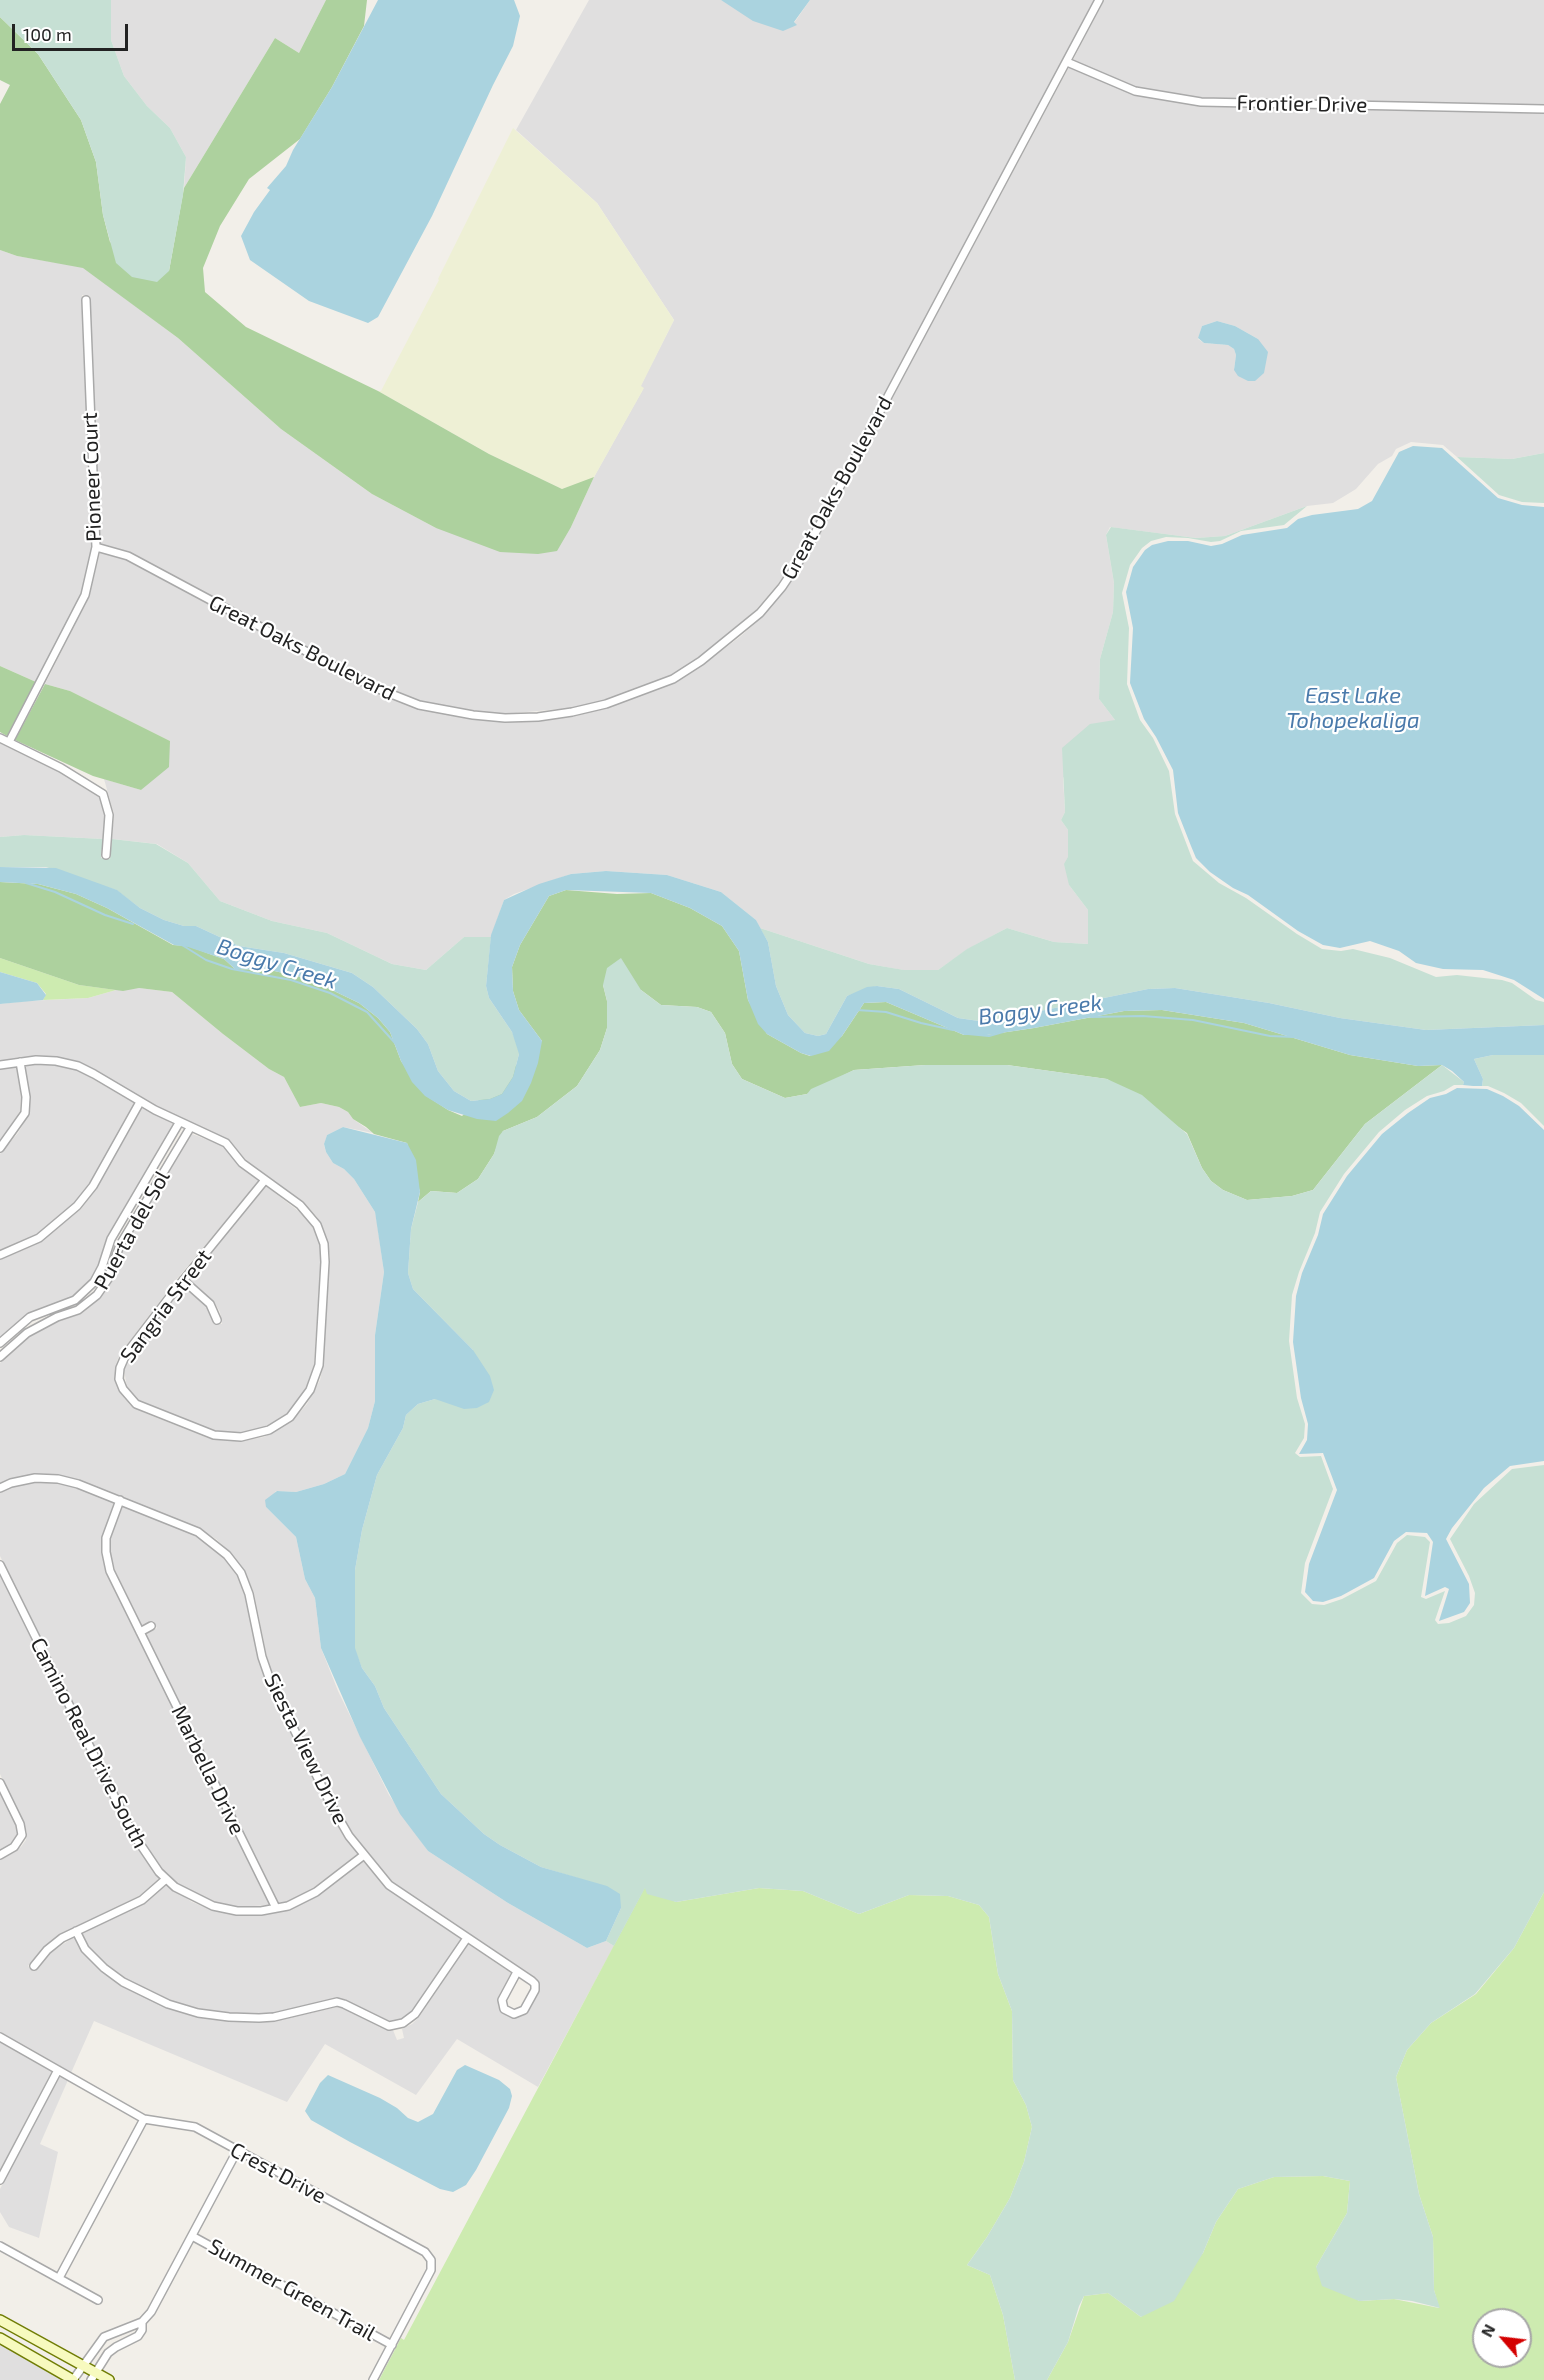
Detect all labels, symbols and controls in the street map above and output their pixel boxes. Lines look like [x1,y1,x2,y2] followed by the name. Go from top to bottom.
[15,12,130,50] scale bar
[23,23,72,45] text: 100 m
[1236,90,1368,118] street label: Frontier Drive
[776,392,898,584] street label: Great Oaks Boulevard
[77,412,107,542] street label: Pioneer Court
[205,590,399,706] street label: Great Oaks Boulevard
[1286,683,1420,734] water label: East Lake Tohopekaliga
[214,933,340,995] water label: Boggy Creek
[977,989,1103,1031] water label: Boggy Creek
[89,1166,175,1294] street label: Puerta del Sol
[115,1244,217,1368] street label: Sangria Street
[25,1634,153,1852] street label: Camino Real Drive South
[259,1670,353,1828] street label: Siesta View Drive
[166,1701,250,1839] street label: Marbella Drive
[226,2137,330,2209] street label: Crest Drive
[204,2234,380,2346] street label: Summer Green Trail
[1472,2308,1532,2368] north arrow
[1476,2321,1499,2340] text: N

